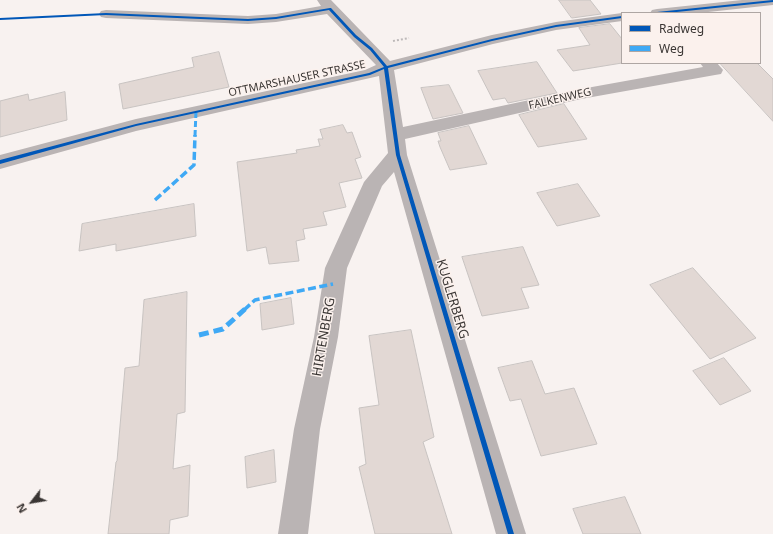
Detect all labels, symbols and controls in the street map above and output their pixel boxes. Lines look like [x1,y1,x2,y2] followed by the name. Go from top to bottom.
[621,12,761,64] legend
[659,20,704,37] text: Radweg
[659,40,684,57] text: Weg
[227,58,367,100] street label: OTTMARSHAUSER STRASSE
[527,85,593,113] street label: FALKENWEG
[432,257,472,341] street label: KUGLERBERG
[309,296,339,378] street label: HIRTENBERG
[12,482,52,522] north arrow
[13,501,30,516] text: N

